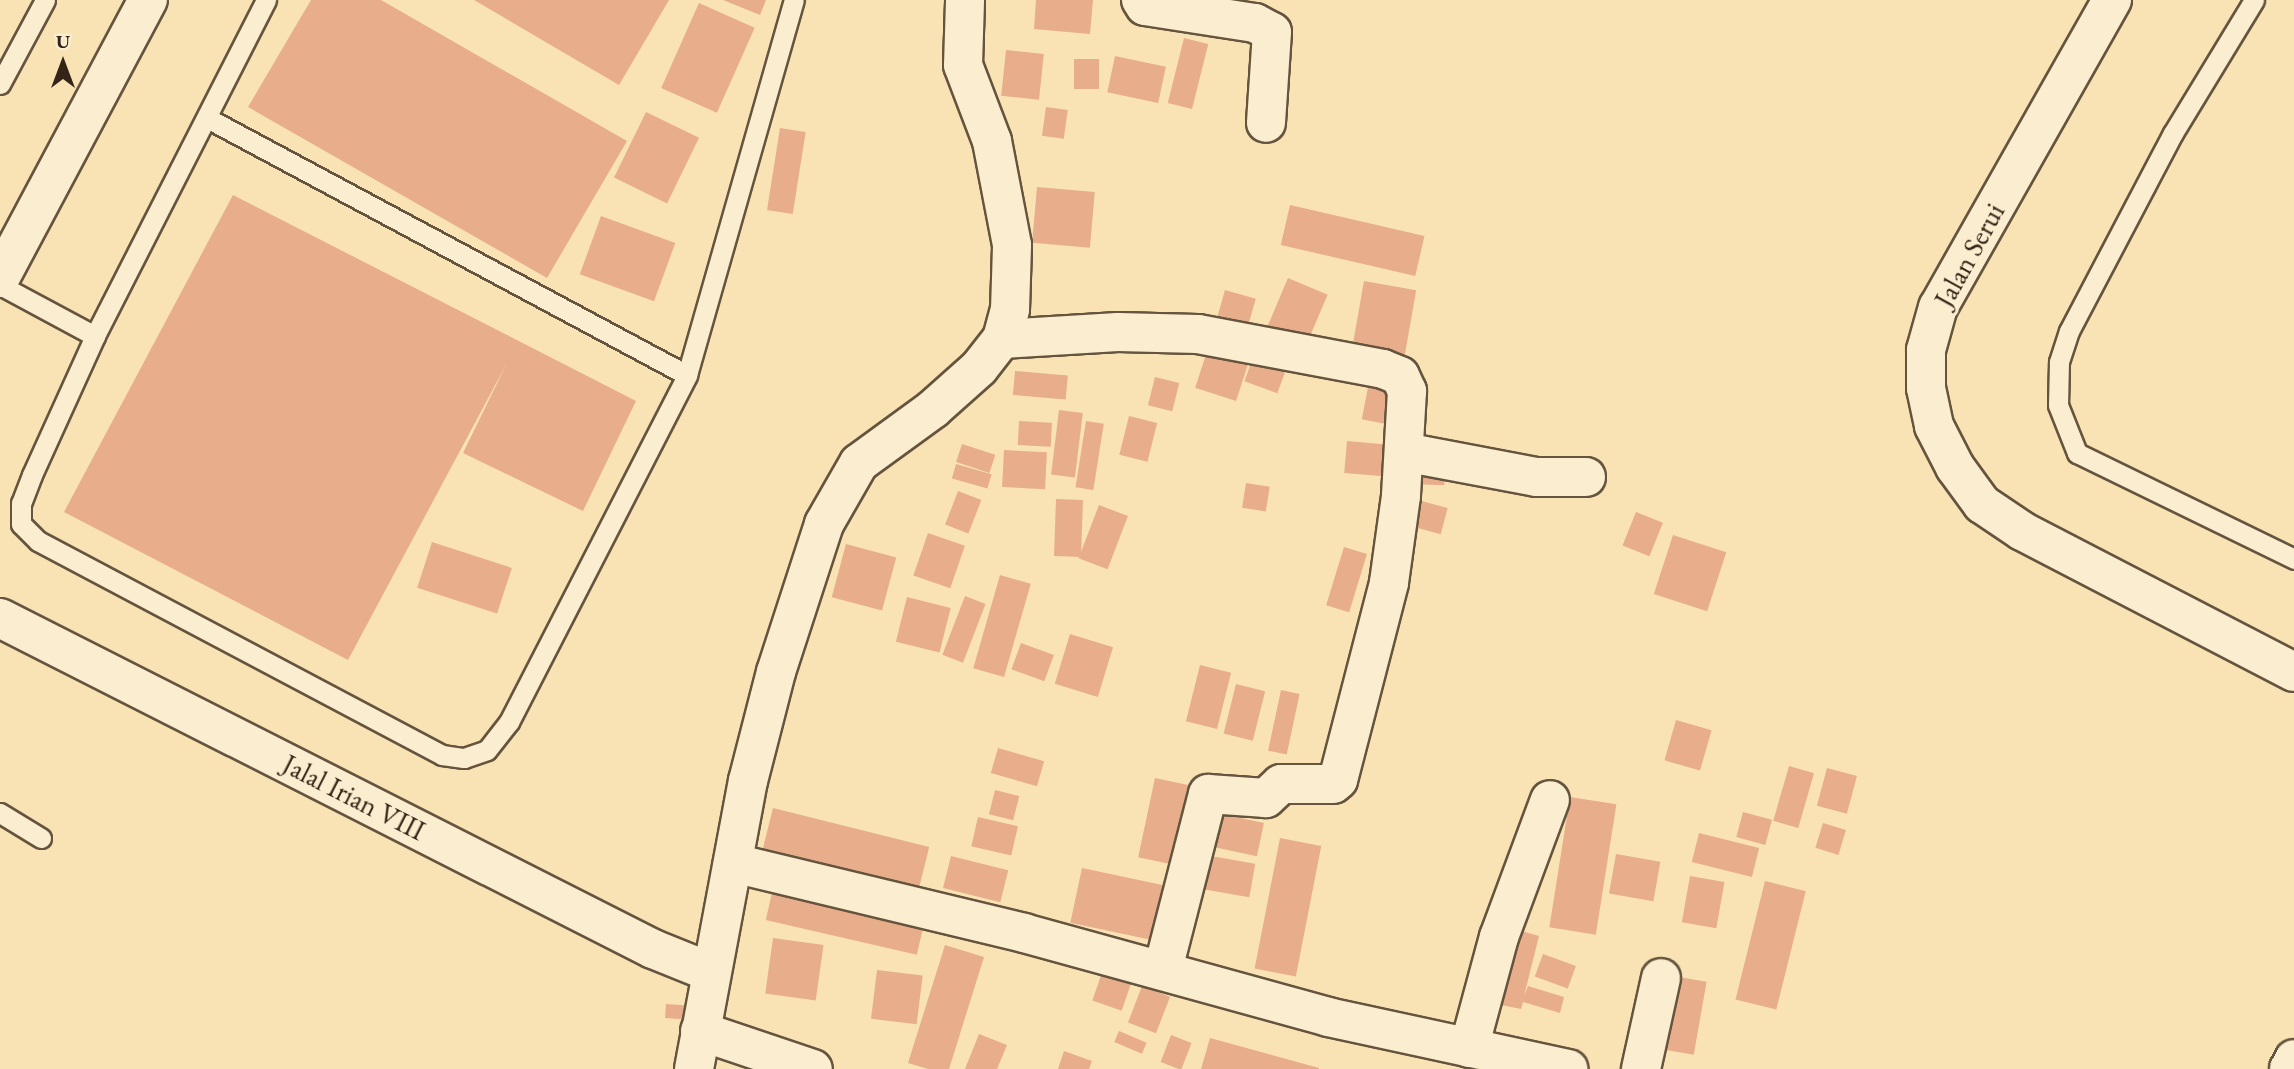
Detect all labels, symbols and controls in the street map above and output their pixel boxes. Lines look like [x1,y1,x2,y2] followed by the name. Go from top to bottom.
[28,28,98,98] north arrow
[56,29,70,54] text: U
[1927,197,2011,313] street label: Jalan Serui
[277,747,431,847] street label: Jalal Irian VIII

